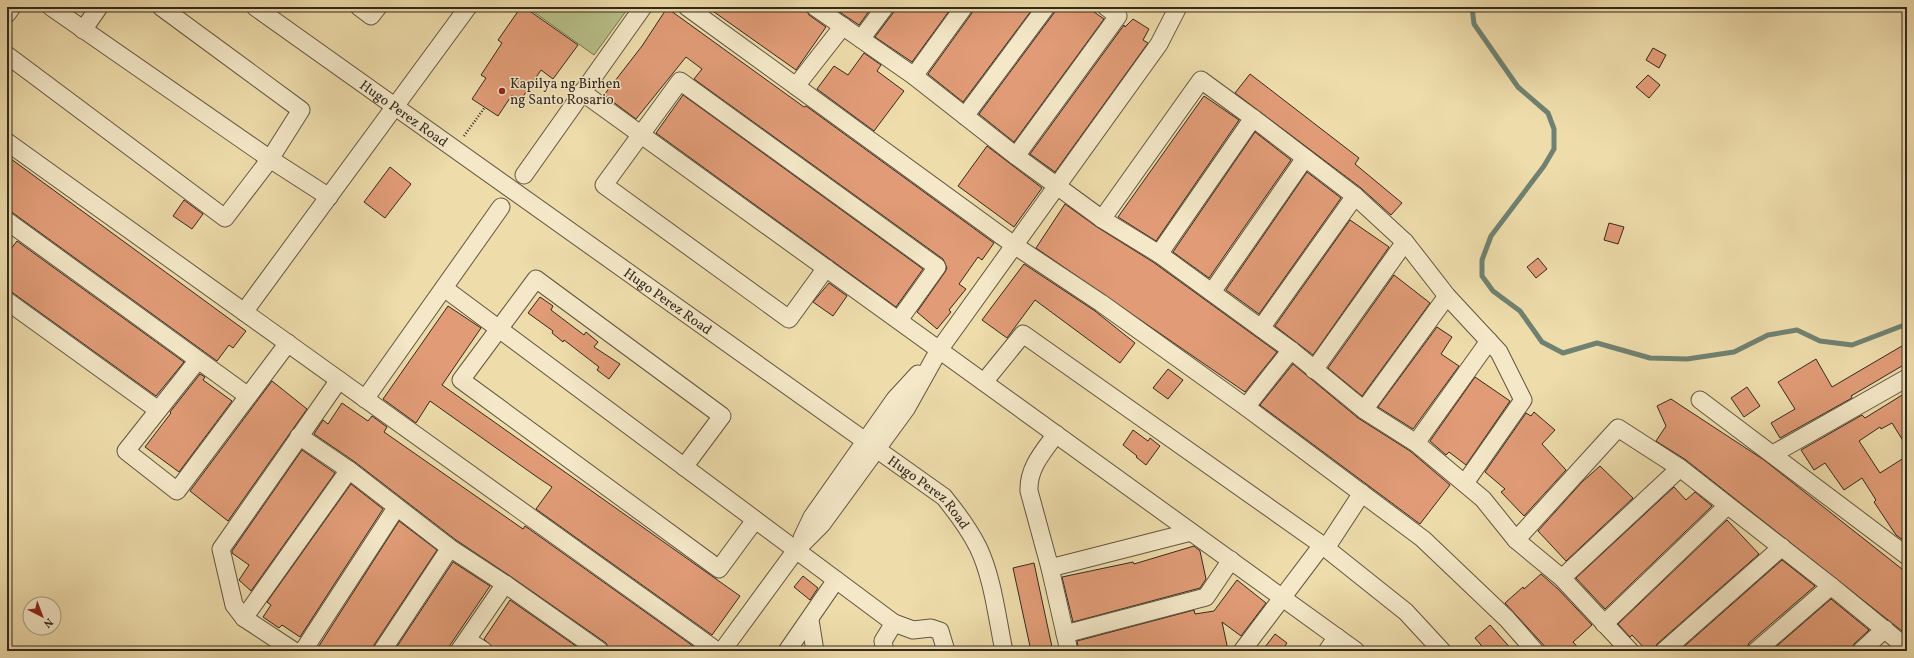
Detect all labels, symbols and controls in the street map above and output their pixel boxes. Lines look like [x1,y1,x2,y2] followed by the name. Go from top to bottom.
[510,75,621,110] place label: Kapilya ng Birhen ng Santo Rosario
[355,76,451,152] street label: Hugo Perez Road
[497,86,507,96] marker: Kapilya ng Birhen ng Santo Rosario
[619,264,715,340] street label: Hugo Perez Road
[883,452,973,533] street label: Hugo Perez Road
[22,596,62,636] north arrow
[40,614,56,631] text: N

